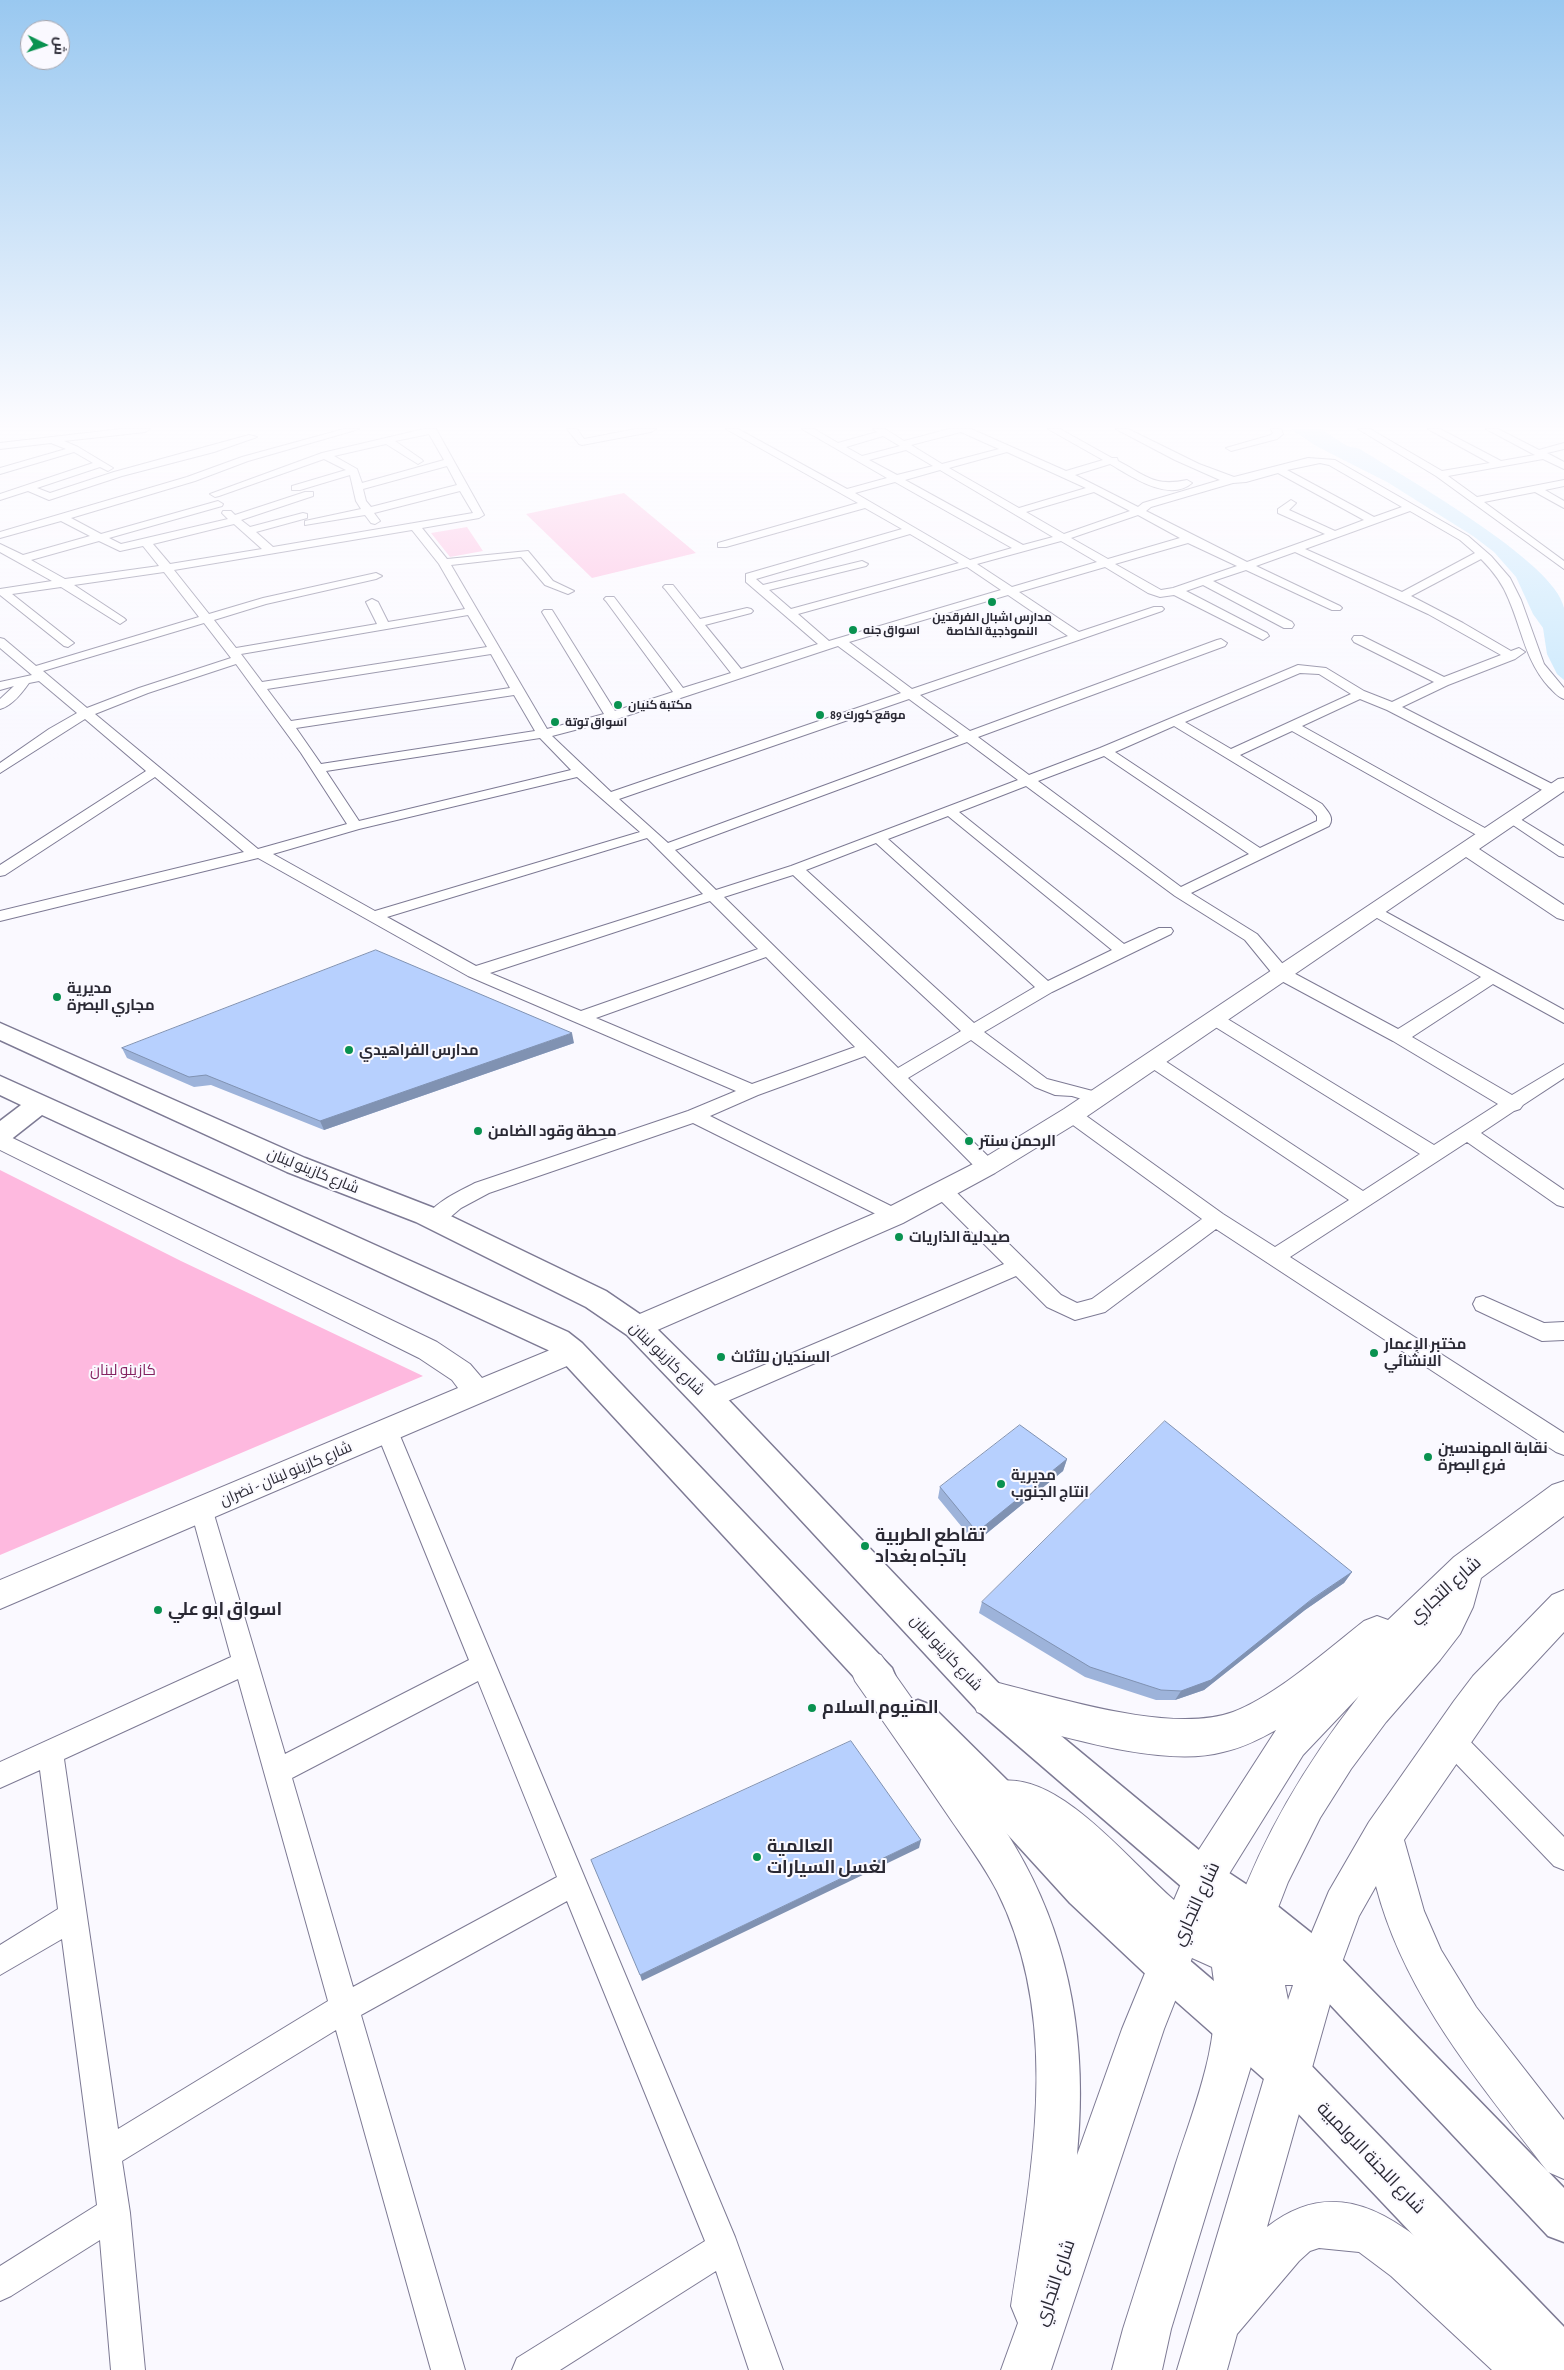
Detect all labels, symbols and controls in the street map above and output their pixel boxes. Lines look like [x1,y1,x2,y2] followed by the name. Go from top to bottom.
[20,20,70,70] north arrow
[51,37,67,55] text: ش
[986,596,998,608] marker: مدارس اشبال الفرقدين النموذجية الخاصة
[932,610,1052,638] place label: مدارس اشبال الفرقدين النموذجية الخاصة
[863,623,920,637] place label: اسواق جنه
[847,624,859,636] marker: اسواق جنه
[628,698,692,712] place label: مكتبة كنيان
[612,699,624,711] marker: مكتبة كنيان
[830,708,906,722] place label: موقع كورك 89
[814,709,826,721] marker: موقع كورك 89
[565,715,627,729] place label: اسواق توتة
[549,716,561,728] marker: اسواق توتة
[67,979,155,1014] place label: مديرية مجاري البصرة
[51,991,63,1003] marker: مديرية مجاري البصرة
[359,1041,479,1059] place label: مدارس الفراهيدي
[343,1044,355,1056] marker: مدارس الفراهيدي
[488,1122,617,1140] place label: محطة وقود الضامن
[472,1125,484,1137] marker: محطة وقود الضامن
[979,1132,1056,1150] place label: الرحمن سنتر
[963,1135,975,1147] marker: الرحمن سنتر
[264,1144,362,1198] street label: شارع كازينو لبنان
[909,1228,1010,1246] place label: صيدلية الذاريات
[893,1231,905,1243] marker: صيدلية الذاريات
[626,1319,708,1399] street label: شارع كازينو لبنان
[1384,1335,1466,1370] place label: مختبر الإعمار الانشائي
[1368,1347,1380,1359] marker: مختبر الإعمار الانشائي
[731,1348,830,1366] place label: السنديان للأثاث
[715,1351,727,1363] marker: السنديان للأثاث
[90,1361,156,1379] park label: كازينو لبنان
[217,1438,355,1510] street label: شارع كازينو لبنان - نضران
[1438,1439,1548,1474] place label: نقابة المهندسين فرع البصرة
[1422,1451,1434,1463] marker: نقابة المهندسين فرع البصرة
[1011,1466,1089,1501] place label: مديرية انتاج الجنوب
[995,1478,1007,1490] marker: مديرية انتاج الجنوب
[875,1525,985,1568] place label: تقاطع الطربية باتجاه بغداد
[859,1540,871,1552] marker: تقاطع الطربية باتجاه بغداد
[1404,1552,1486,1628] street label: شارع التجاري
[168,1599,282,1621] place label: اسواق ابو علي
[152,1604,164,1616] marker: اسواق ابو علي
[906,1611,986,1695] street label: شارع كازينو لبنان
[822,1697,939,1719] place label: المنيوم السلام
[806,1702,818,1714] marker: المنيوم السلام
[767,1836,886,1878] place label: العالمية لغسل السيارات
[751,1851,763,1863] marker: العالمية لغسل السيارات
[1167,1859,1225,1949] street label: شارع التجاري
[1312,2098,1430,2218] street label: شارع اللجنة الاولمبية
[1030,2237,1080,2329] street label: شارع التجاري

